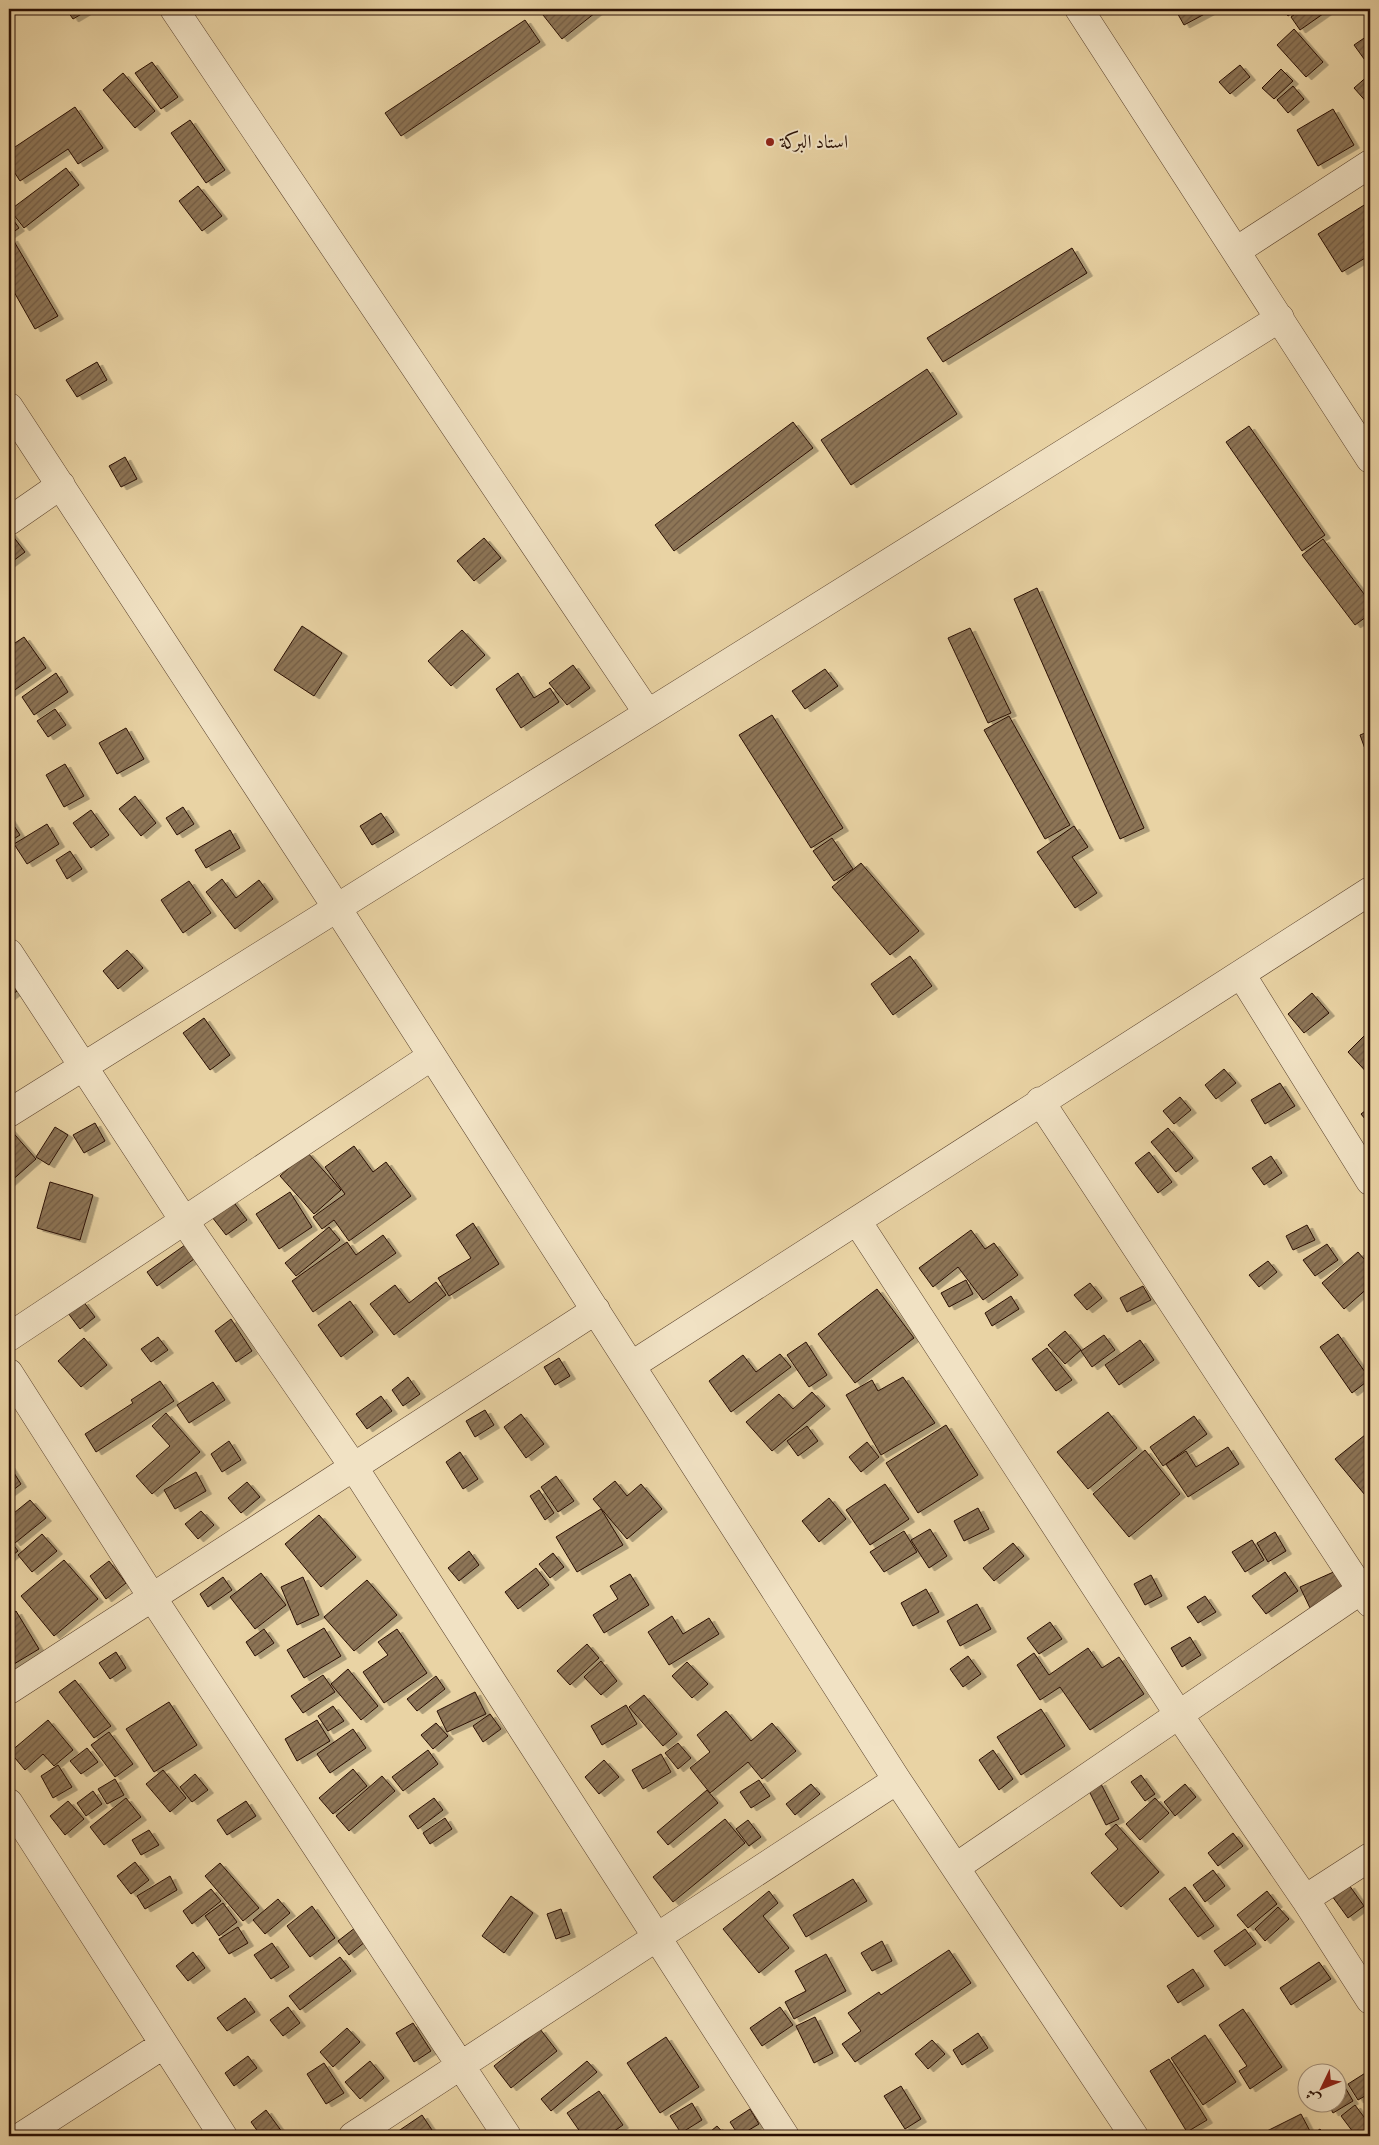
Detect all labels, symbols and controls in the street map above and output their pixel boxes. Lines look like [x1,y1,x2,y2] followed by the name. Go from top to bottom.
[779,130,848,154] place label: استاد البركة
[764,136,776,148] marker: استاد البركة
[1296,2062,1346,2112] north arrow
[1302,2085,1325,2107] text: ش

